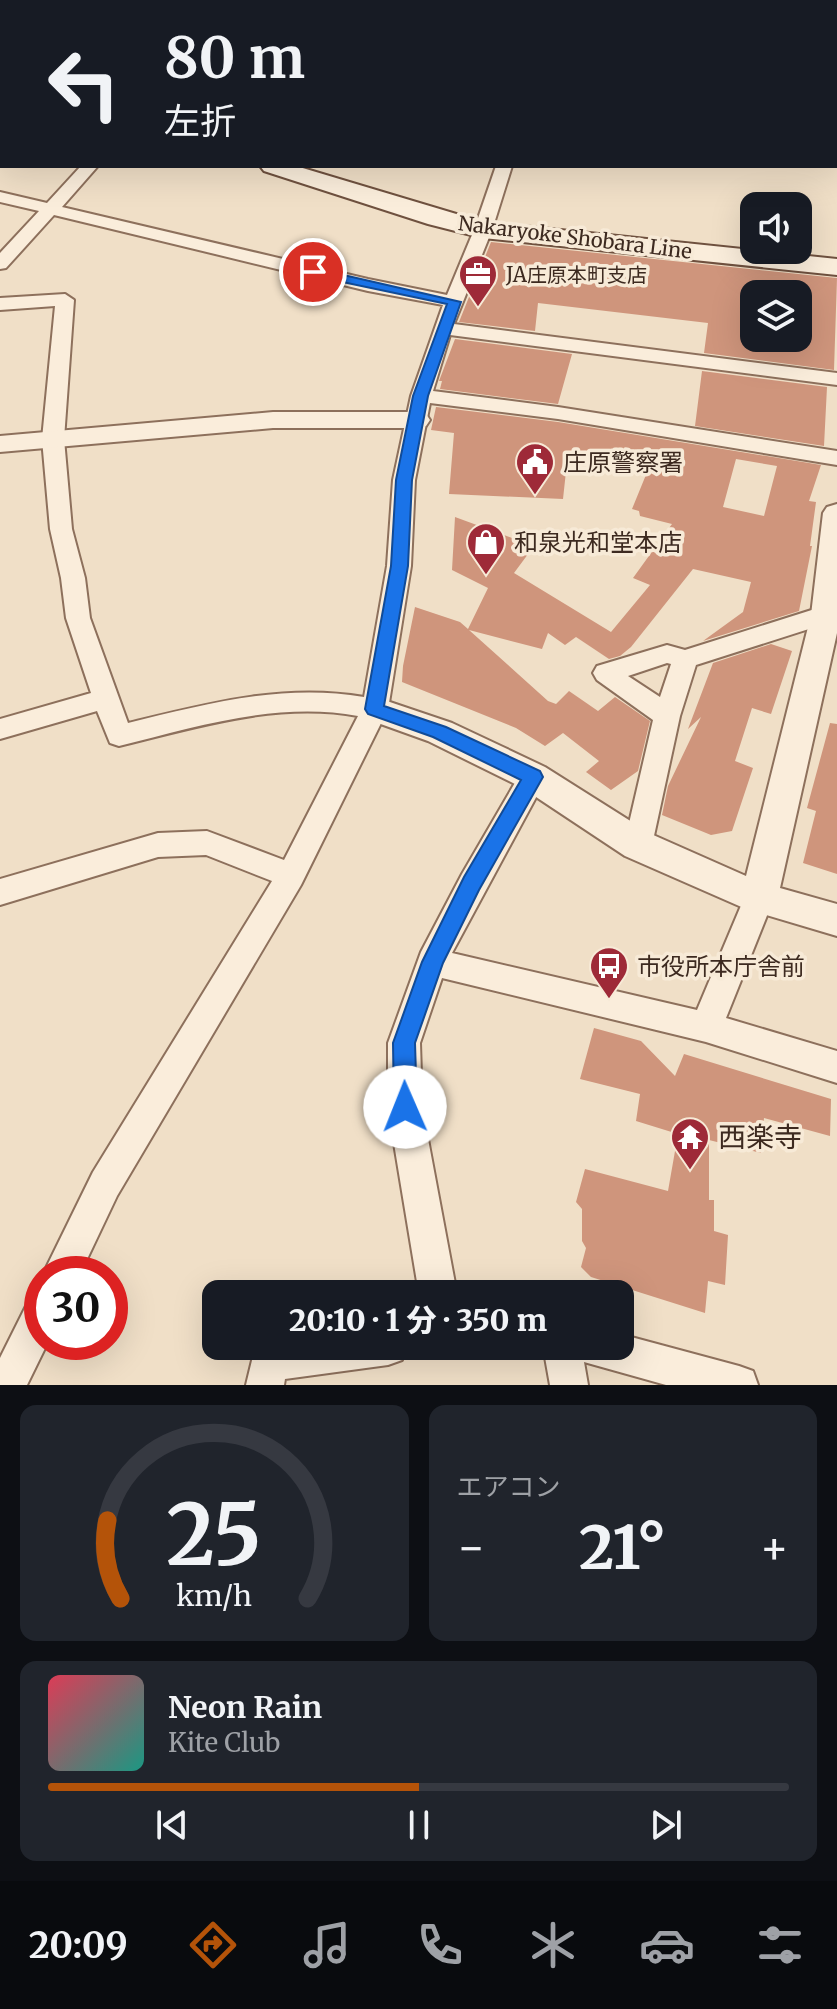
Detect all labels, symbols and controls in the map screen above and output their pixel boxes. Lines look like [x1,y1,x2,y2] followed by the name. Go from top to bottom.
[164,23,305,93] text: 80 m
[32,32,136,136] icon: left
[164,99,236,144] text: 左折
[740,192,812,352] map controls
[740,192,812,264] button: sound
[457,210,693,264] street label: Nakaryoke Shobara Line
[279,238,347,306] pin
[291,250,335,294] icon: arrive
[457,253,499,308] office icon: JA庄原本町支店
[505,262,647,287] place label: JA庄原本町支店
[740,280,812,352] button: layers
[514,441,556,496] public building icon: 庄原警察署
[563,447,683,478] place label: 庄原警察署
[465,521,507,576] shop icon: 和泉光和堂本店
[514,527,682,558] place label: 和泉光和堂本店
[588,945,630,1000] bus stop icon: 市役所本庁舎前
[637,951,805,982] place label: 市役所本庁舎前
[363,1065,447,1149] position arrow
[669,1116,711,1171] temple icon: 西楽寺
[718,1119,802,1155] place label: 西楽寺
[24,1256,128,1360] speed limit sign: 30
[289,1301,547,1339] text: 20:10 · 1 分 · 350 m
[457,1470,561,1503] text: エアコン
[167,1483,262,1588] text: 25
[579,1510,667,1585] text: 21°
[457,1520,486,1575] text: −
[760,1520,789,1575] text: +
[176,1578,252,1614] text: km/h
[168,1688,322,1726] text: Neon Rain
[168,1726,280,1759] text: Kite Club
[150,1803,194,1847] icon: previous
[397,1803,441,1847] icon: pause
[644,1803,688,1847] icon: next
[185,1917,241,1973] icon: directions
[299,1917,355,1973] icon: music
[412,1917,468,1973] icon: phone
[525,1917,581,1973] icon: climate
[639,1917,695,1973] icon: car
[752,1917,808,1973] icon: filters
[29,1923,128,1968] text: 20:09

